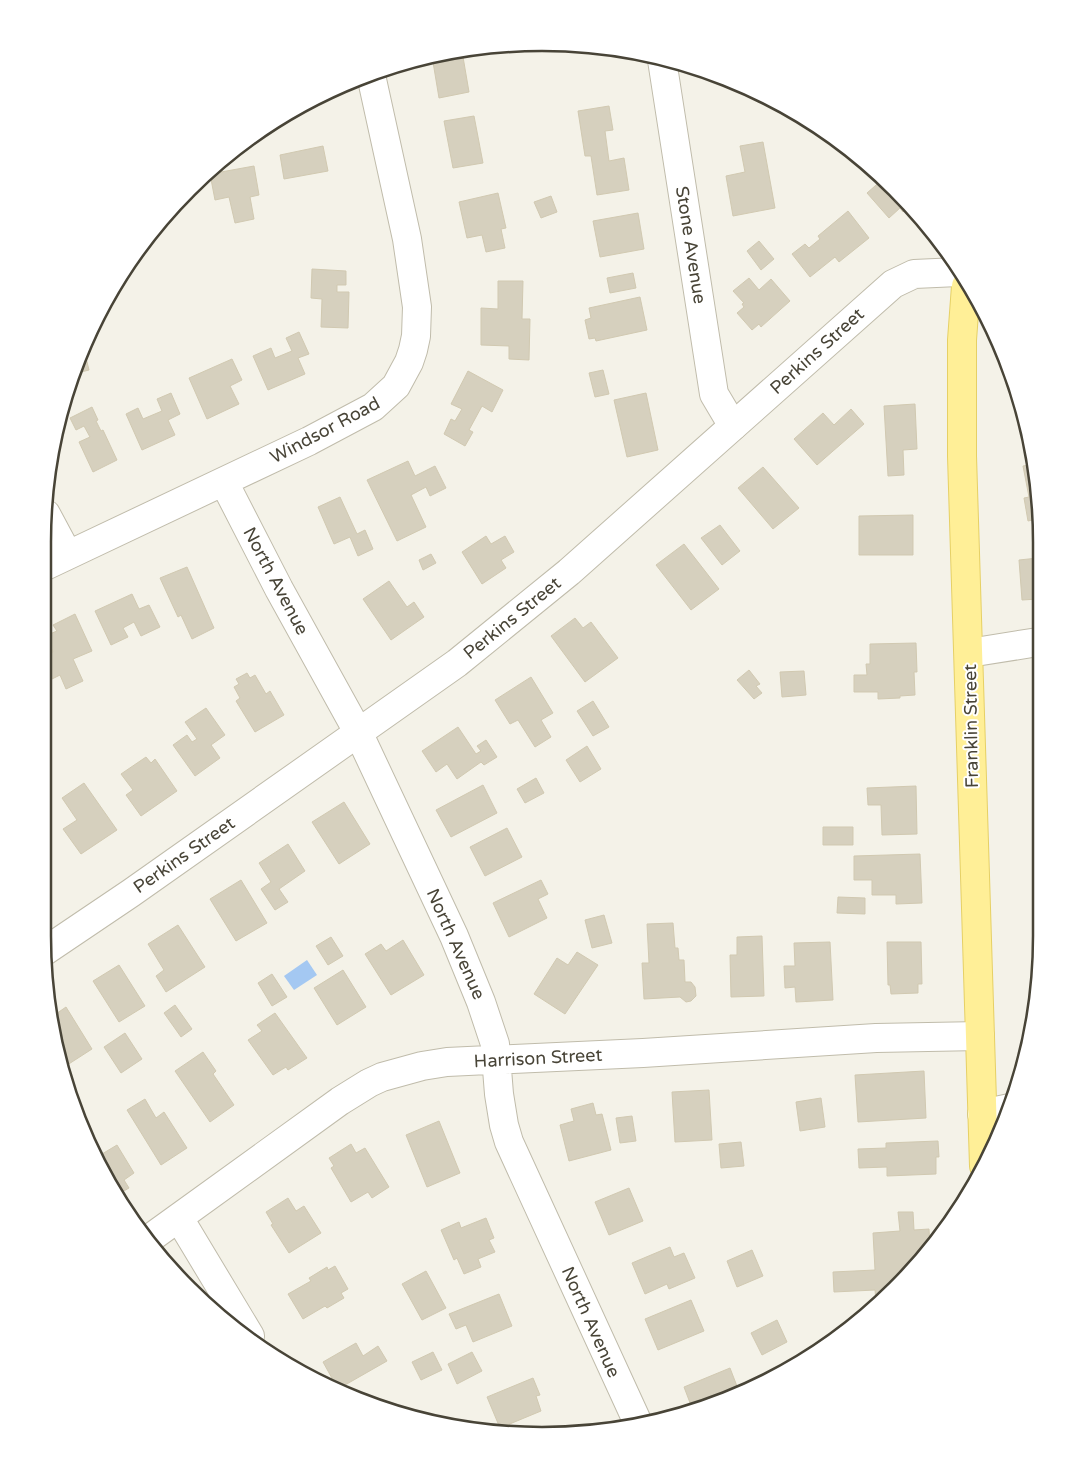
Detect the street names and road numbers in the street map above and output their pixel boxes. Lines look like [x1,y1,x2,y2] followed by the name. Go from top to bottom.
[671,185,711,305] street label: Stone Avenue
[765,303,869,399] street label: Perkins Street
[266,392,384,468] street label: Windsor Road
[238,523,314,639] street label: North Avenue
[459,572,565,664] street label: Perkins Street
[959,664,983,788] street label: Franklin Street
[129,812,239,898] street label: Perkins Street
[422,885,490,1003] street label: North Avenue
[473,1044,603,1072] street label: Harrison Street
[557,1263,625,1381] street label: North Avenue

